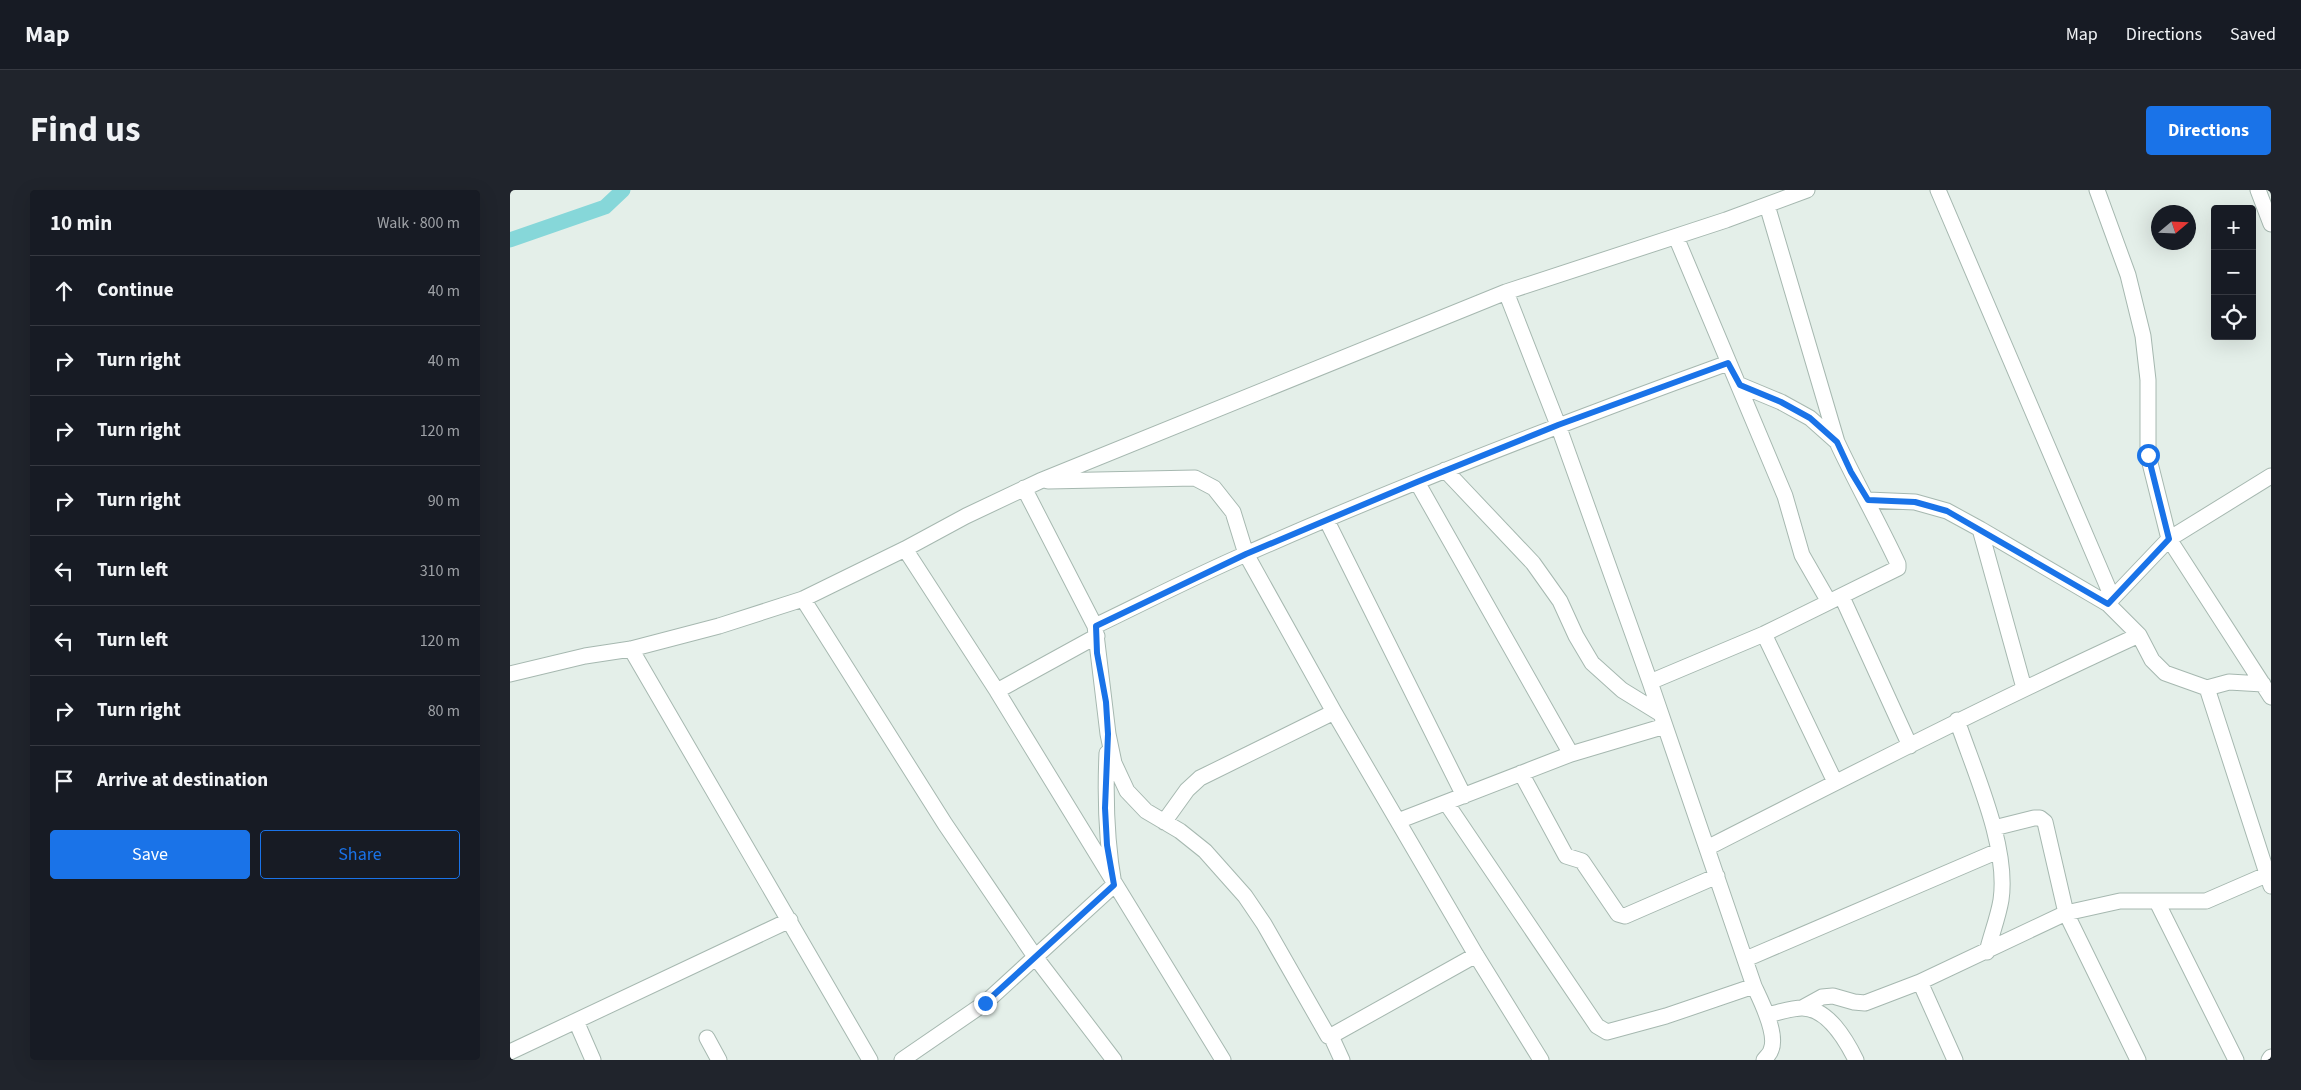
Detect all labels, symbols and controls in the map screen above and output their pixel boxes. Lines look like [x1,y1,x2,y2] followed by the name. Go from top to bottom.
[25,17,70,52] text: Map
[2066,22,2098,47] text: Map
[2126,22,2202,47] text: Directions
[2230,22,2276,47] text: Saved
[30,105,140,155] text: Find us
[2146,106,2271,155] button: Directions
[2151,205,2196,250] north arrow
[2211,205,2256,340] map controls
[2211,205,2256,250] button: +
[50,208,112,238] text: 10 min
[377,212,460,234] text: Walk · 800 m
[2211,250,2256,295] button: −
[50,277,78,305] icon: ahead
[97,277,174,304] text: Continue
[428,280,460,302] text: 40 m
[2211,295,2256,340] button: locate
[50,347,78,375] icon: right
[97,347,181,374] text: Turn right
[428,350,460,372] text: 40 m
[50,417,78,445] icon: right
[97,417,181,444] text: Turn right
[420,420,460,442] text: 120 m
[2137,444,2160,467] route start
[50,487,78,515] icon: right
[97,487,181,514] text: Turn right
[428,490,460,512] text: 90 m
[50,557,78,585] icon: left
[97,557,168,584] text: Turn left
[420,560,460,582] text: 310 m
[50,627,78,655] icon: left
[97,627,168,654] text: Turn left
[420,630,460,652] text: 120 m
[50,697,78,725] icon: right
[97,697,181,724] text: Turn right
[428,700,460,722] text: 80 m
[50,767,78,795] icon: arrive
[97,767,268,794] text: Arrive at destination
[50,830,250,879] button: Save
[260,830,460,879] button: Share
[974,992,997,1015] route end

